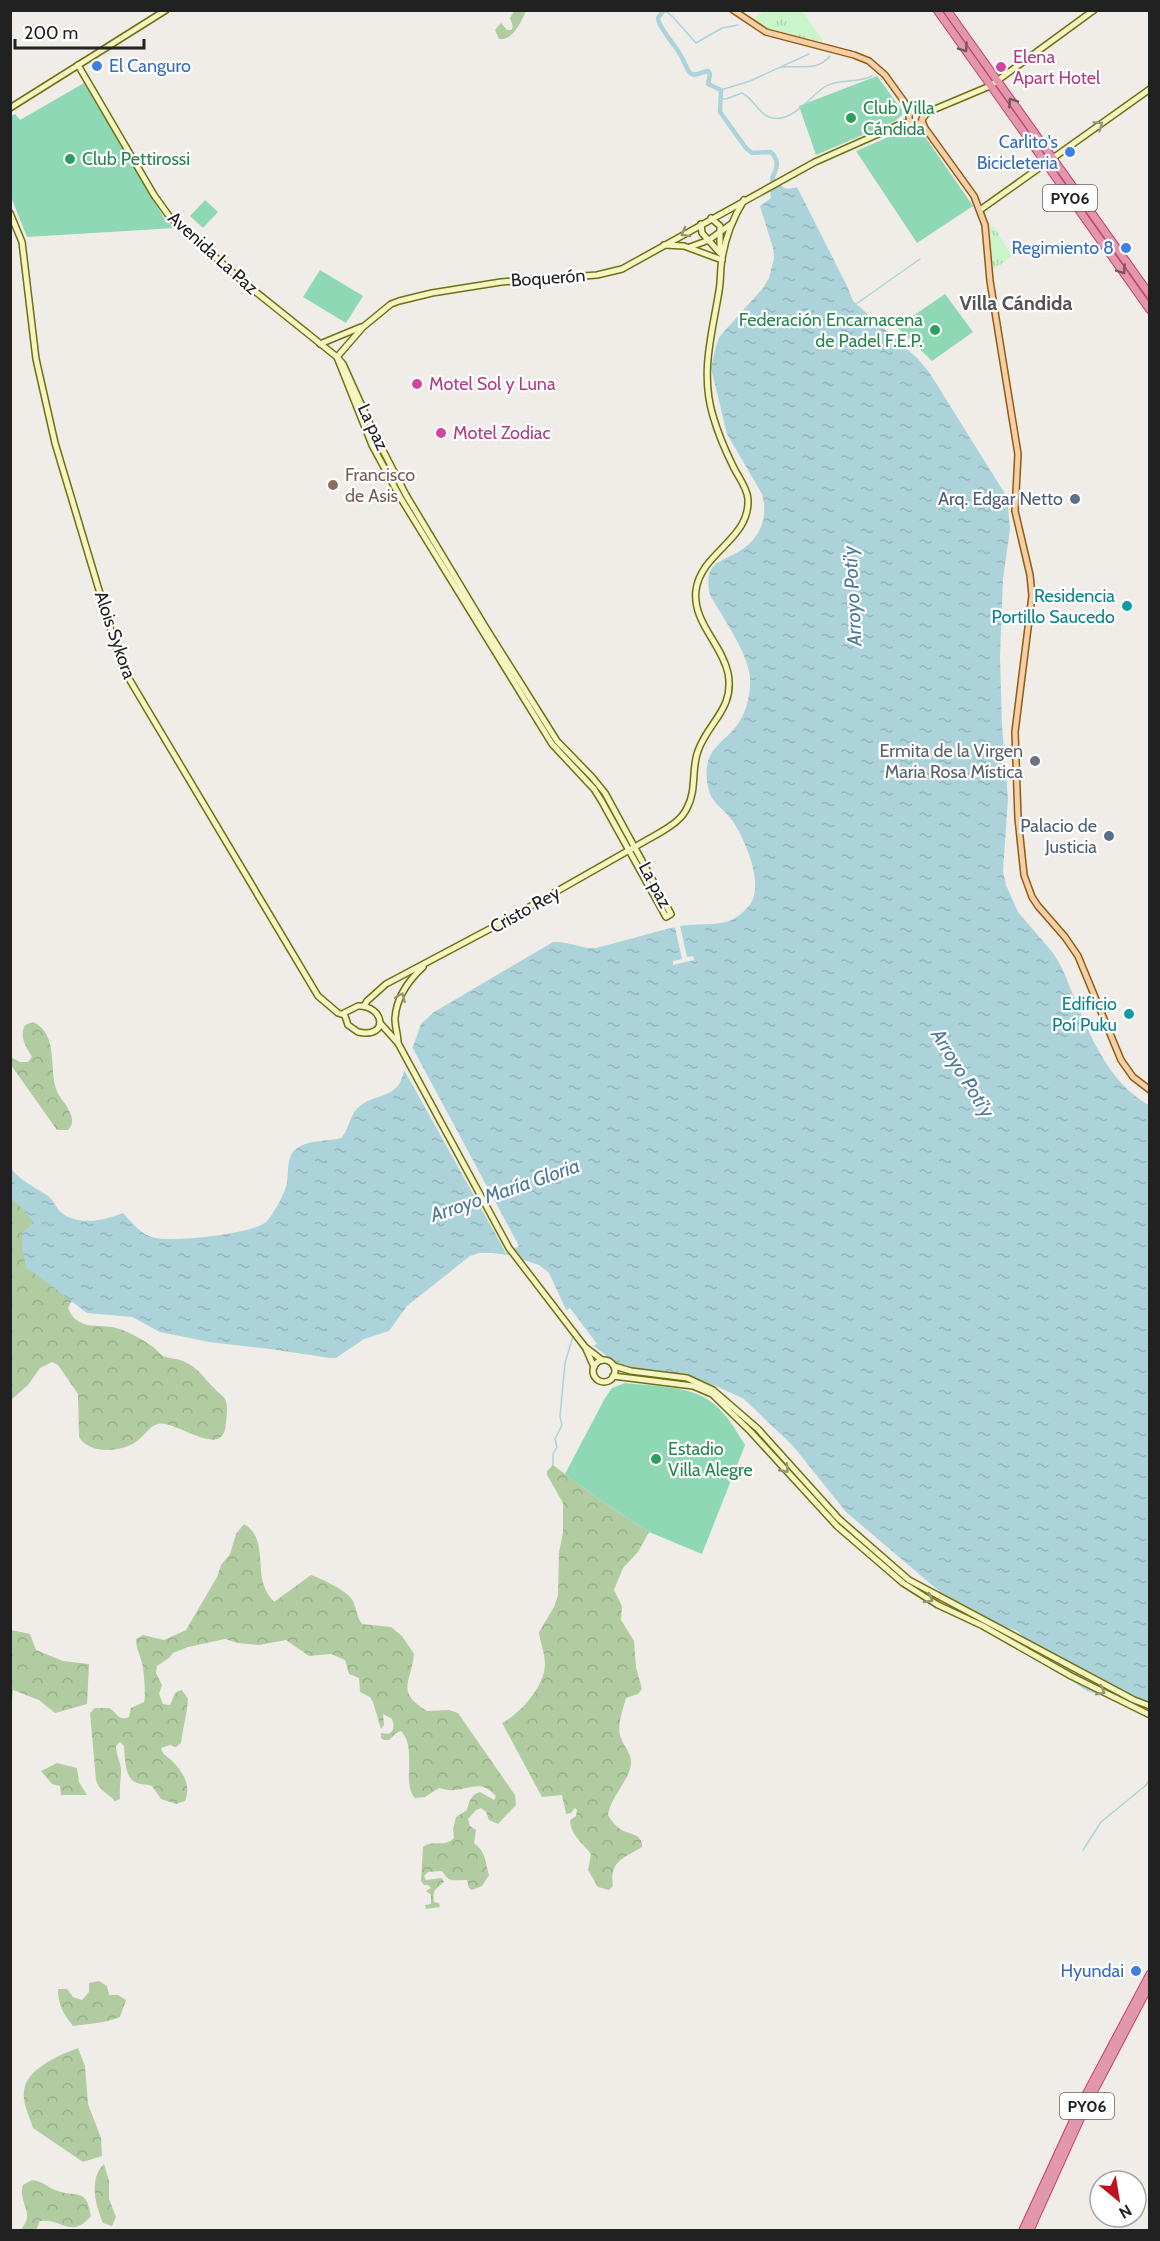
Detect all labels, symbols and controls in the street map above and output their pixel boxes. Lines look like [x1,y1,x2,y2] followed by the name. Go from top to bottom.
[15,12,144,50] scale bar
[24,22,78,44] text: 200 m
[957,42,968,53] one-way arrow
[1013,46,1101,89] place label: Elena Apart Hotel
[109,55,191,77] place label: El Canguro
[90,59,104,73] marker: El Canguro
[994,60,1008,74] marker: Elena Apart Hotel
[863,97,935,140] place label: Club Villa Cándida
[1008,98,1019,109] one-way arrow
[844,111,858,125] marker: Club Villa Cándida
[1093,121,1104,132] one-way arrow
[977,131,1058,174] place label: Carlito's Bicicleteria
[1063,145,1077,159] marker: Carlito's Bicicleteria
[82,148,190,170] place label: Club Pettirossi
[63,152,77,166] marker: Club Pettirossi
[1043,185,1097,211] road number: PY06
[163,207,263,300] street label: Avenida La Paz
[680,226,691,237] one-way arrow
[1012,237,1114,259] place label: Regimiento 8
[1119,241,1133,255] marker: Regimiento 8
[510,264,586,292] street label: Boquerón
[1114,264,1125,275] one-way arrow
[960,291,1072,315] district label: Villa Cándida
[739,309,923,352] place label: Federación Encarnacena de Padel F.E.P.
[928,323,942,337] marker: Federación Encarnacena de Padel F.E.P.
[429,373,556,395] place label: Motel Sol y Luna
[410,377,424,391] marker: Motel Sol y Luna
[353,400,394,454] street label: La paz
[453,422,551,444] place label: Motel Zodiac
[434,426,448,440] marker: Motel Zodiac
[345,464,415,507] place label: Francisco de Asis
[326,478,340,492] marker: Francisco de Asis
[938,488,1063,510] place label: Arq. Edgar Netto
[1068,492,1082,506] marker: Arq. Edgar Netto
[837,545,867,648] water label: Arroyo Poti'y
[991,585,1115,628] place label: Residencia Portillo Saucedo
[90,588,140,682] street label: Alois Sykora
[1120,599,1134,613] marker: Residencia Portillo Saucedo
[880,740,1023,783] place label: Ermita de la Virgen Maria Rosa Mística
[1028,754,1042,768] marker: Ermita de la Virgen Maria Rosa Mística
[1020,815,1097,858] place label: Palacio de Justicia
[1102,829,1116,843] marker: Palacio de Justicia
[634,858,676,912] street label: La paz
[486,882,564,938] street label: Cristo Rey
[394,992,406,1003] one-way arrow
[1052,993,1117,1036] place label: Edificio Poí Puku
[1122,1007,1136,1021] marker: Edificio Poí Puku
[926,1023,1000,1123] water label: Arroyo Poti'y
[426,1153,583,1227] water label: Arroyo María Gloria
[668,1438,753,1481] place label: Estadio Villa Alegre
[649,1452,663,1466] marker: Estadio Villa Alegre
[778,1462,789,1472] one-way arrow
[922,1592,933,1603] one-way arrow
[1094,1683,1105,1695] one-way arrow
[1060,1960,1124,1982] place label: Hyundai
[1129,1964,1143,1978] marker: Hyundai
[1060,2093,1114,2119] road number: PY06
[1088,2169,1148,2229] north arrow
[1116,2201,1135,2223] text: N

